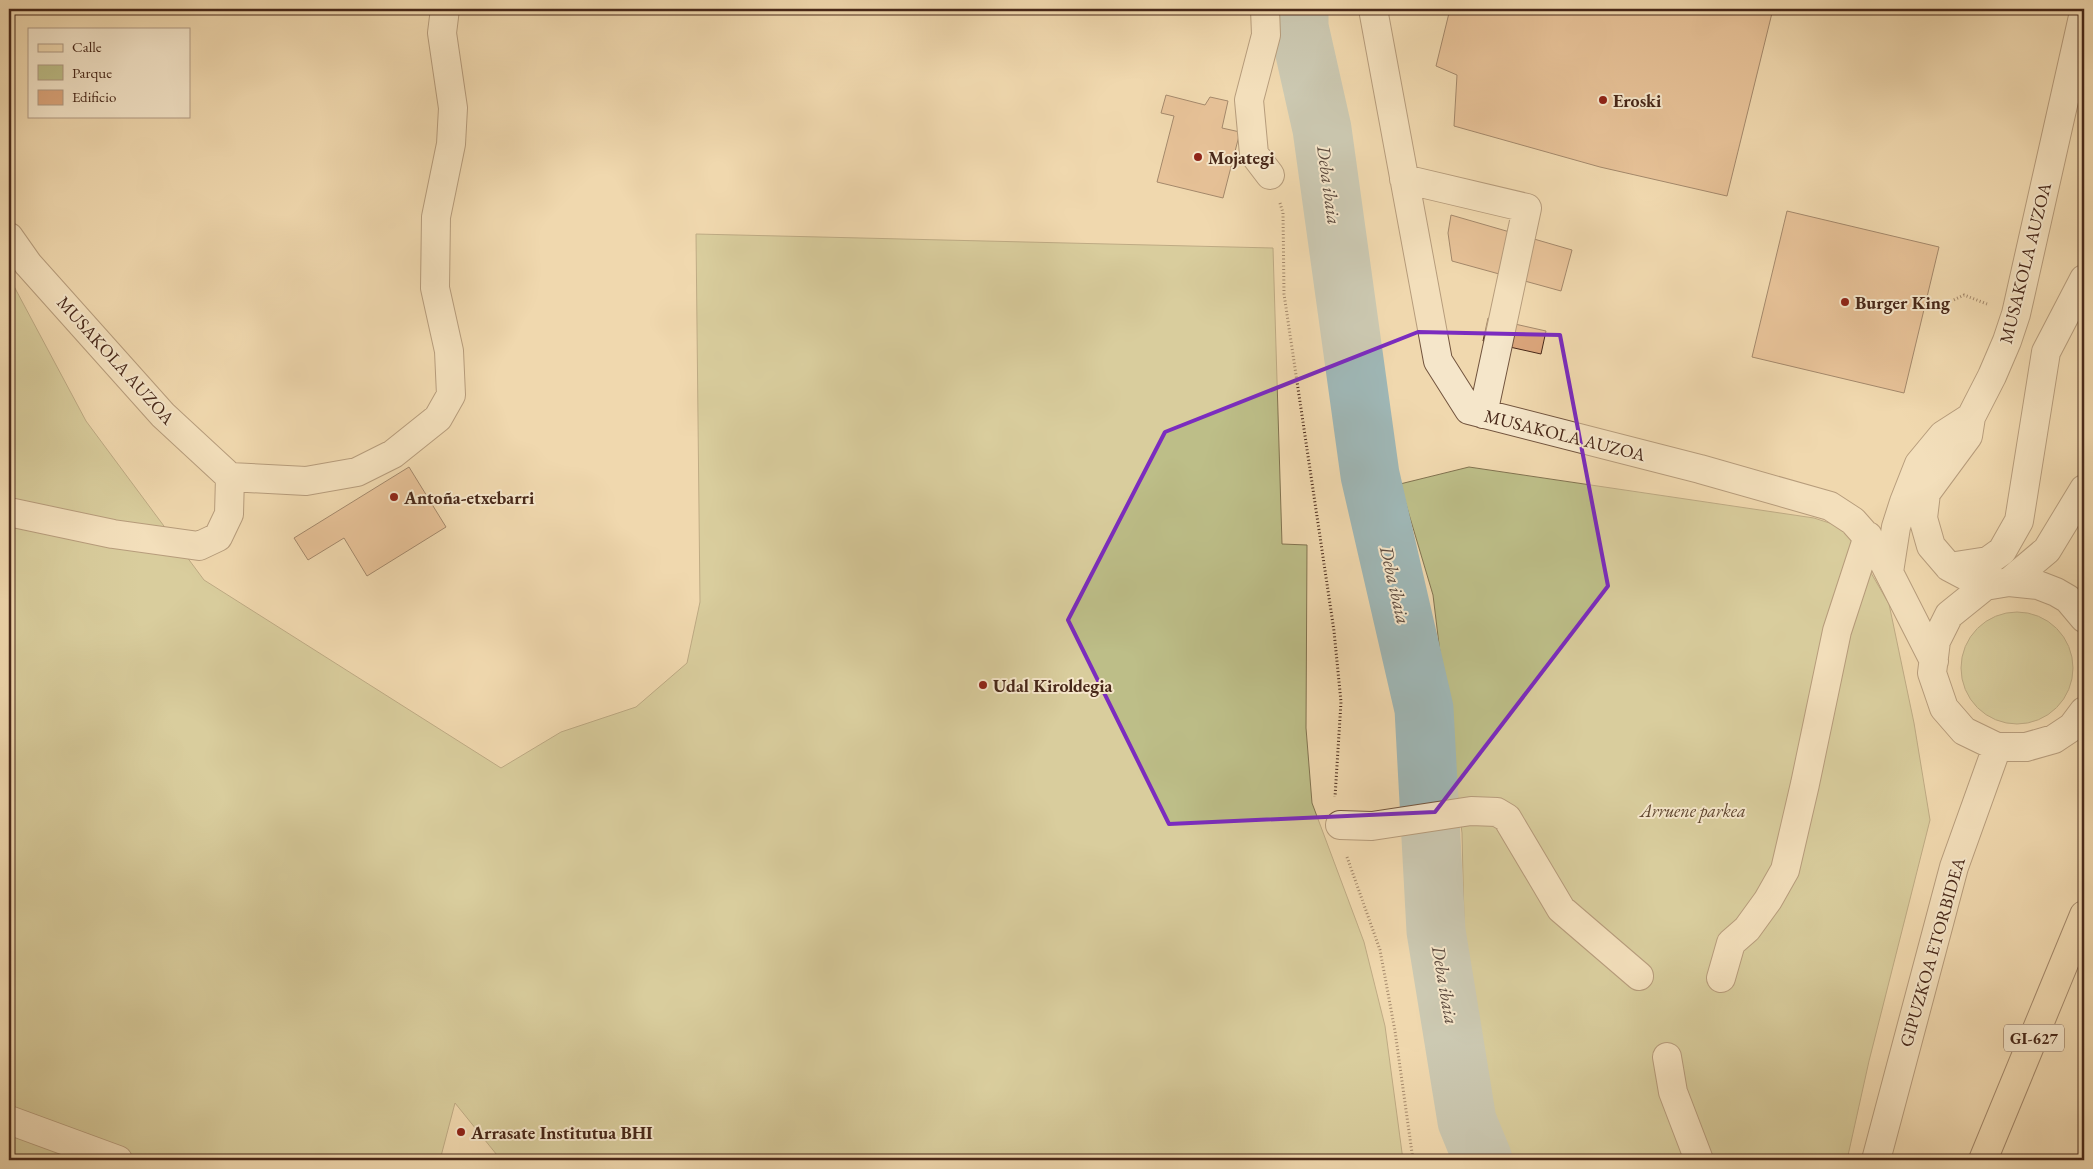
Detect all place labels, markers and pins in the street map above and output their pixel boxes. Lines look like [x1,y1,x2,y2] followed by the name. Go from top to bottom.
[1613,89,1662,112] place label: Eroski
[1597,94,1609,106] marker: Eroski
[1208,146,1275,169] place label: Mojategi
[1192,151,1204,163] marker: Mojategi
[1855,291,1951,314] place label: Burger King
[1839,296,1851,308] marker: Burger King
[403,486,535,509] place label: Antoña-etxebarri
[388,491,400,503] marker: Antoña-etxebarri
[993,674,1113,697] place label: Udal Kiroldegia
[977,679,989,691] marker: Udal Kiroldegia
[470,1121,653,1144] place label: Arrasate Institutua BHI
[455,1126,467,1138] marker: Arrasate Institutua BHI

